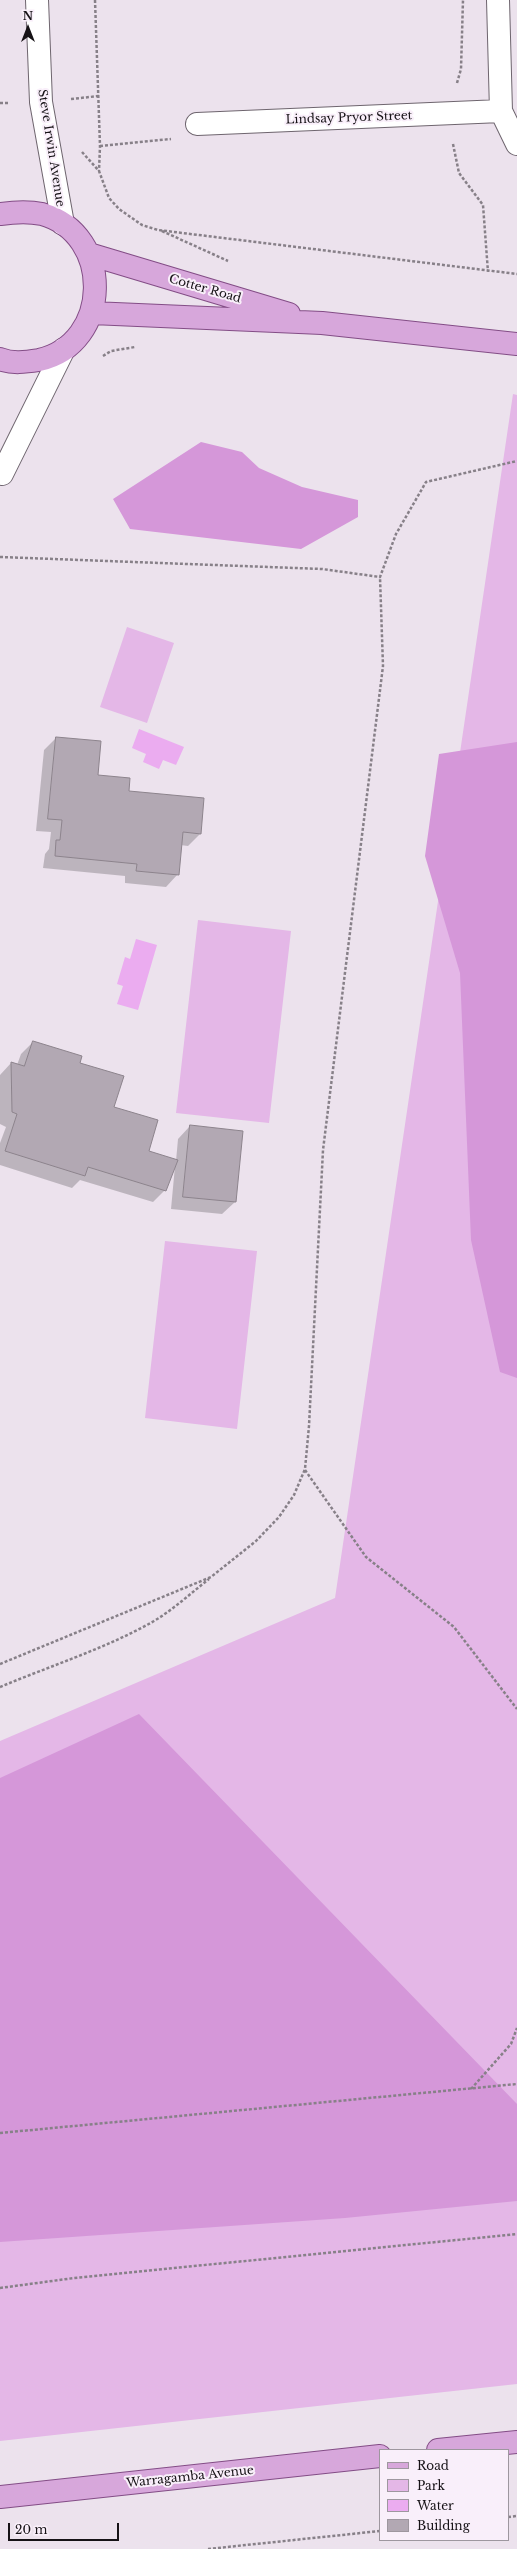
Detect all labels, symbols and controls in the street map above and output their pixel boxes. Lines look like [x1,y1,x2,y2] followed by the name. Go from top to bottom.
[8,8,48,48] north arrow
[23,9,33,23] text: N
[35,88,67,208] street label: Steve Irwin Avenue
[285,109,413,127] street label: Lindsay Pryor Street
[167,272,243,306] street label: Cotter Road
[379,2449,509,2541] legend
[417,2458,449,2473] text: Road
[126,2463,254,2491] street label: Warragamba Avenue
[417,2478,445,2493] text: Park
[417,2498,454,2513] text: Water
[10,2515,121,2541] scale bar
[417,2518,470,2533] text: Building
[15,2522,47,2537] text: 20 m

